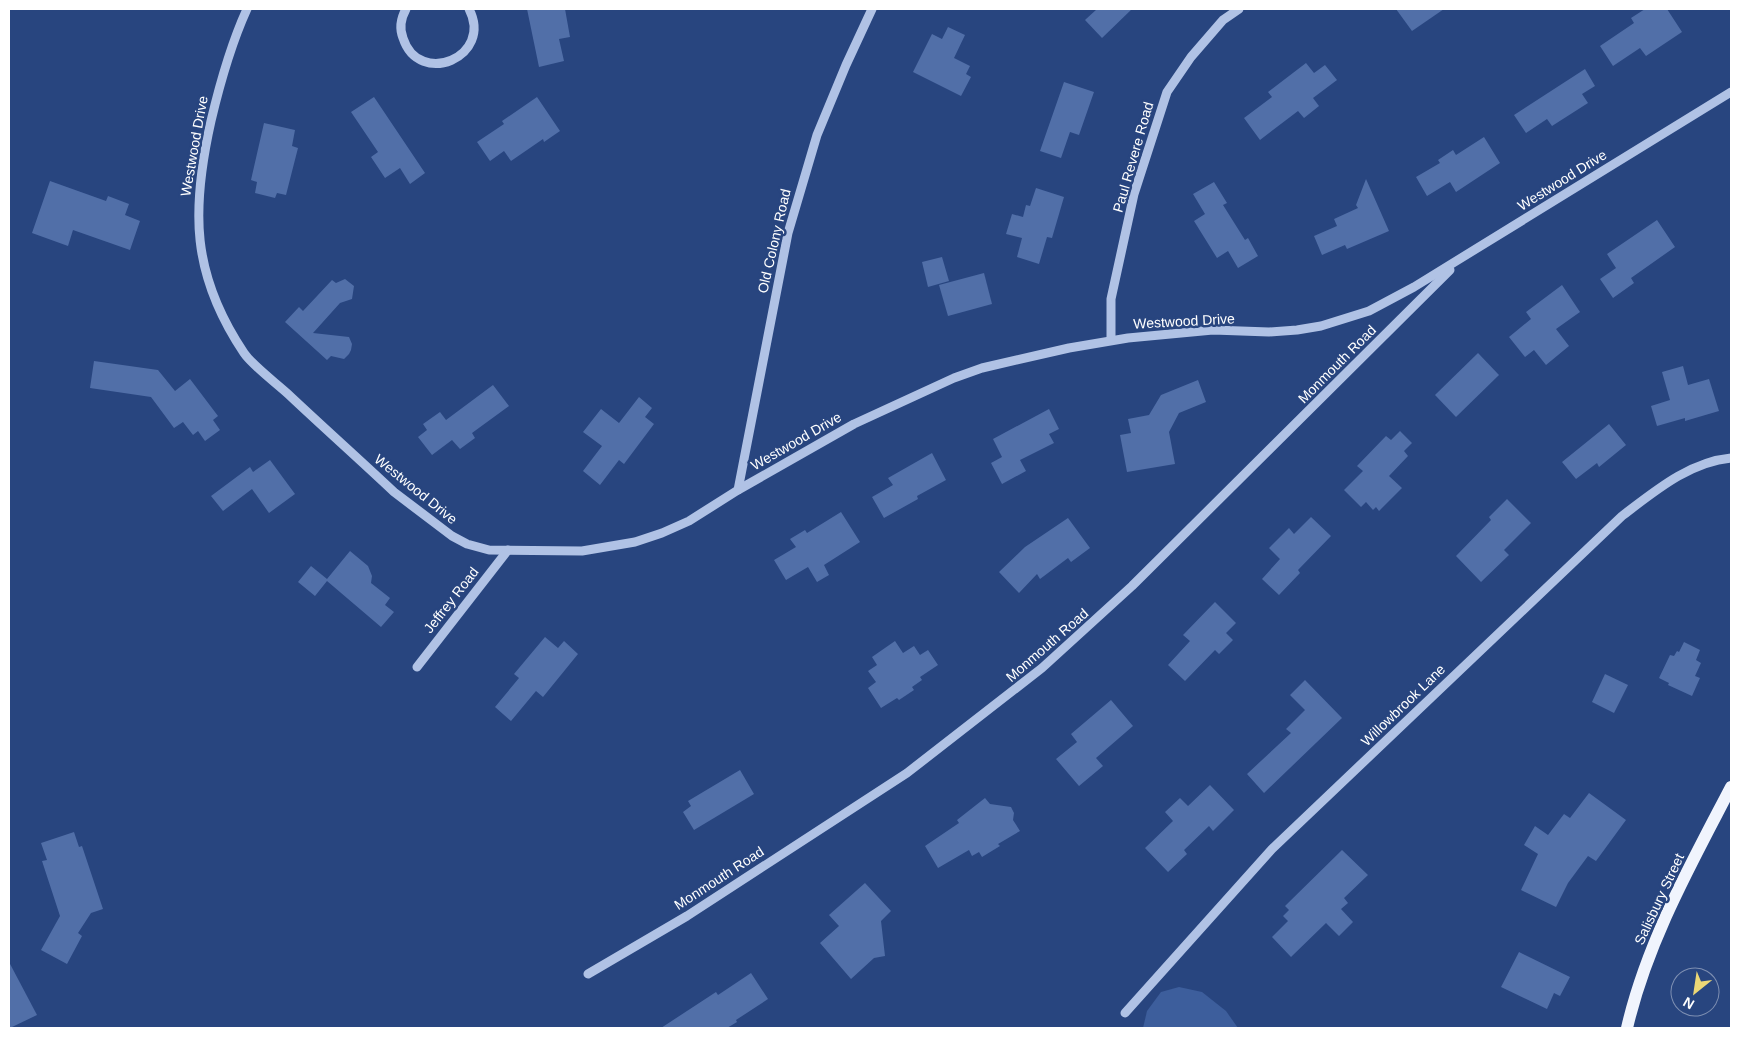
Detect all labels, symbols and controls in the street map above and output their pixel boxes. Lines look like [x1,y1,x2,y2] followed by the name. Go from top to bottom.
[177,94,211,197] street label: Westwood Drive
[1110,100,1156,214] street label: Paul Revere Road
[1515,146,1610,214] street label: Westwood Drive
[754,187,794,295] street label: Old Colony Road
[1133,310,1235,332] street label: Westwood Drive
[1295,322,1379,406] street label: Monmouth Road
[748,409,844,473] street label: Westwood Drive
[371,451,461,527] street label: Westwood Drive
[420,564,482,636] street label: Jeffrey Road
[1003,605,1091,685] street label: Monmouth Road
[1358,661,1448,749] street label: Willowbrook Lane
[671,843,767,913] street label: Monmouth Road
[1631,851,1687,947] street label: Salisbury Street
[1670,967,1720,1017] north arrow
[1680,994,1697,1013] text: N

